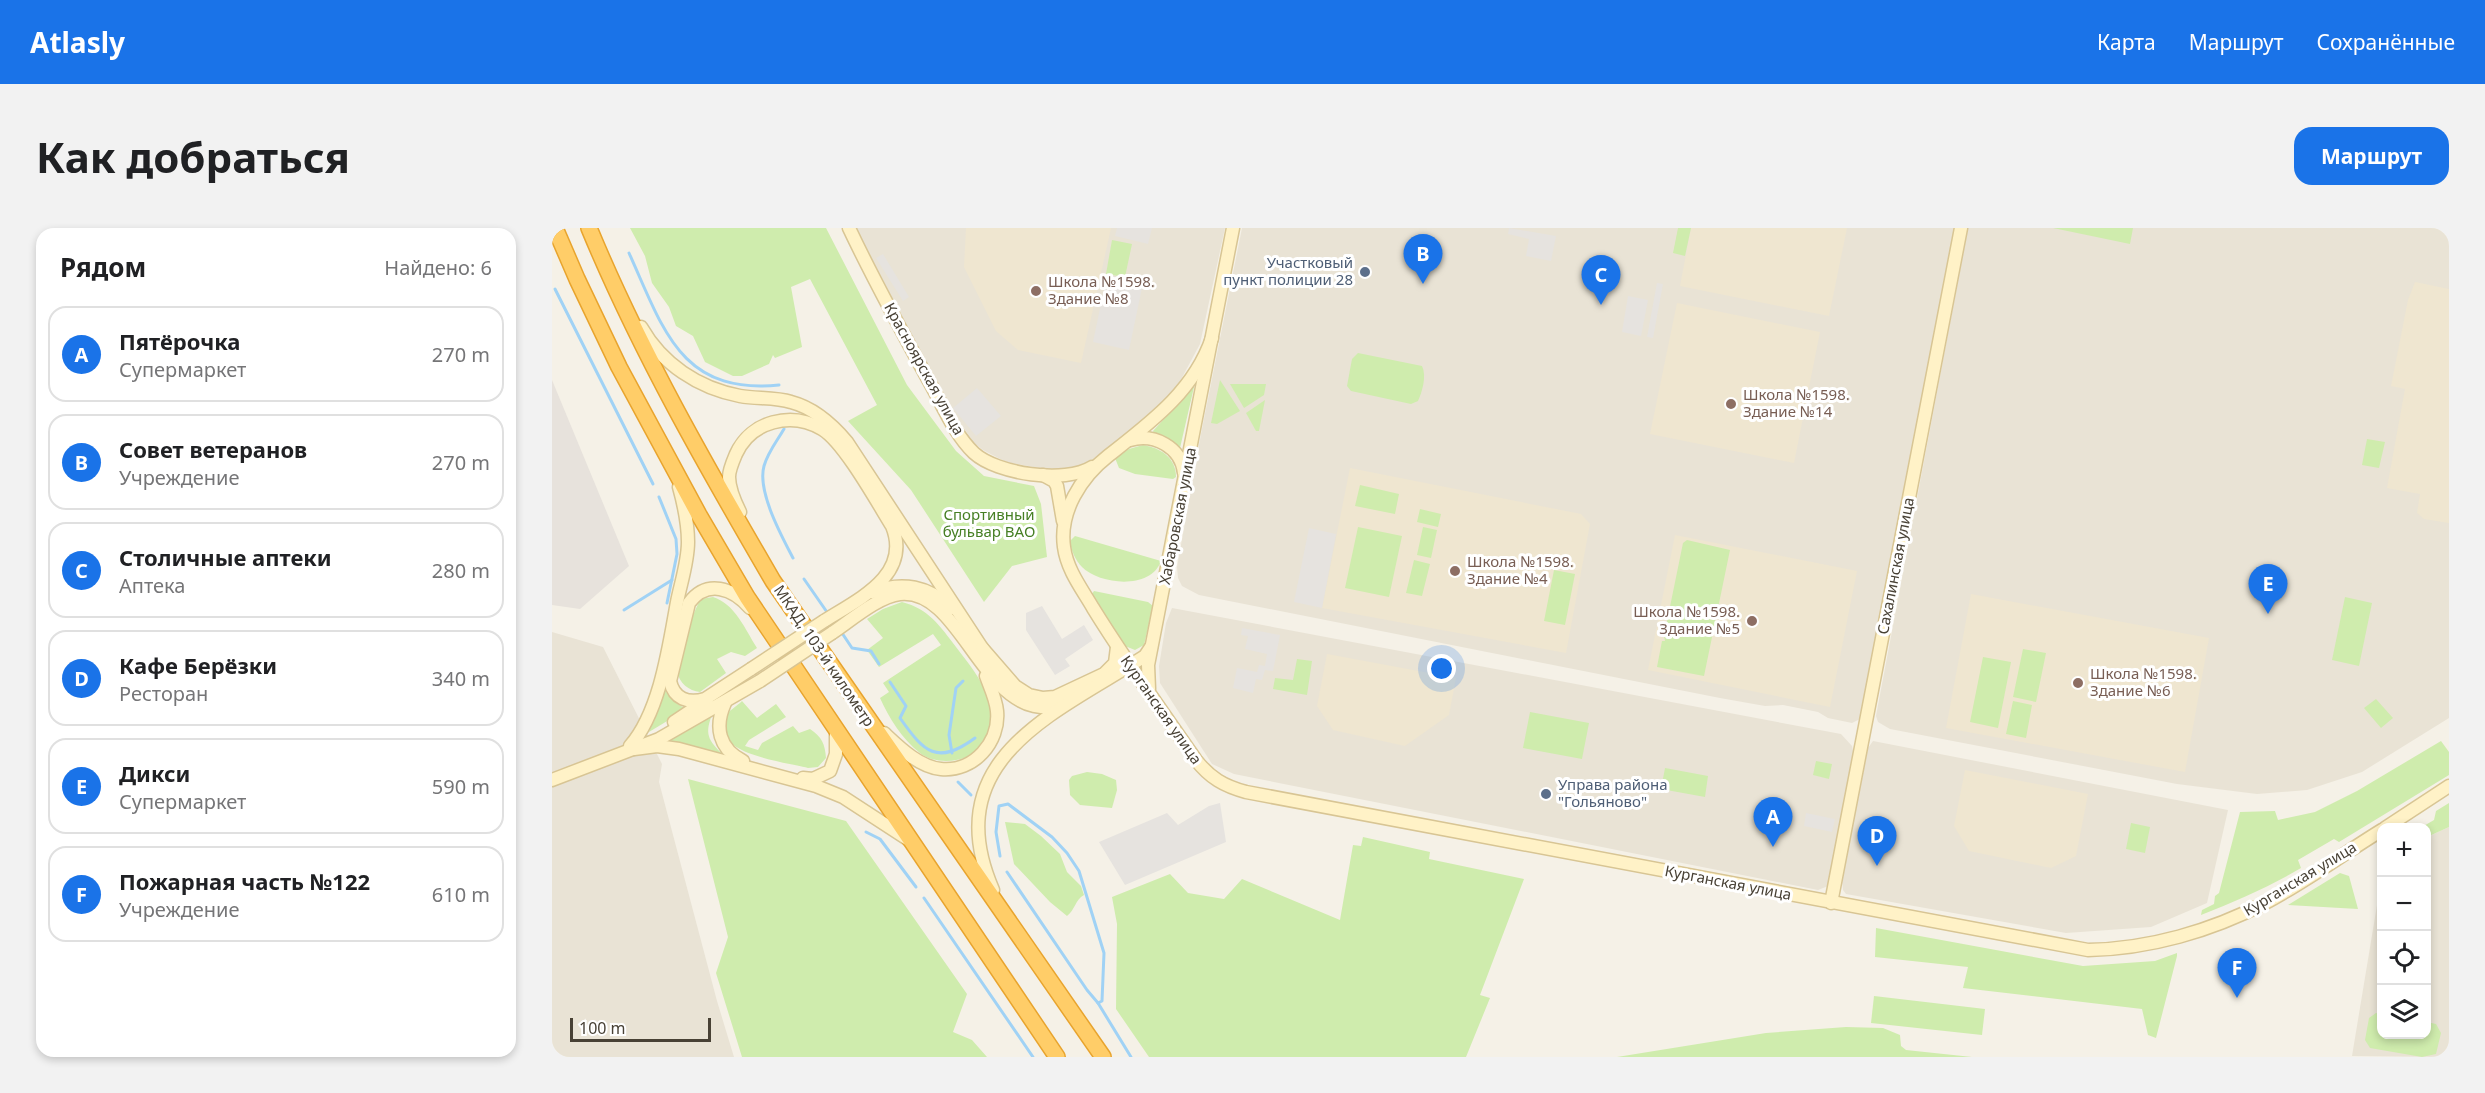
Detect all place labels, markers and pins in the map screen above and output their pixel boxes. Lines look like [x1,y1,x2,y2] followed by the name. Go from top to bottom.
[1404,235,1442,284] pin: B
[1223,252,1353,289] place label: Участковый пункт полиции 28
[1582,256,1620,305] pin: C
[1358,265,1372,279] marker: Участковый пункт полиции 28
[1048,271,1155,308] place label: Школа №1598. Здание №8
[1029,284,1043,298] marker: Школа №1598. Здание №8
[1743,384,1850,421] place label: Школа №1598. Здание №14
[1724,397,1738,411] marker: Школа №1598. Здание №14
[1467,551,1574,588] place label: Школа №1598. Здание №4
[1448,564,1462,578] marker: Школа №1598. Здание №4
[2248,564,2288,614] pin: E
[1633,601,1740,638] place label: Школа №1598. Здание №5
[1745,614,1759,628] marker: Школа №1598. Здание №5
[2090,663,2197,700] place label: Школа №1598. Здание №6
[2071,676,2085,690] marker: Школа №1598. Здание №6
[1558,774,1668,811] place label: Управа района "Гольяново"
[1539,787,1553,801] marker: Управа района "Гольяново"
[1754,798,1792,847] pin: A
[1858,816,1896,866] pin: D
[2218,948,2256,998] pin: F

